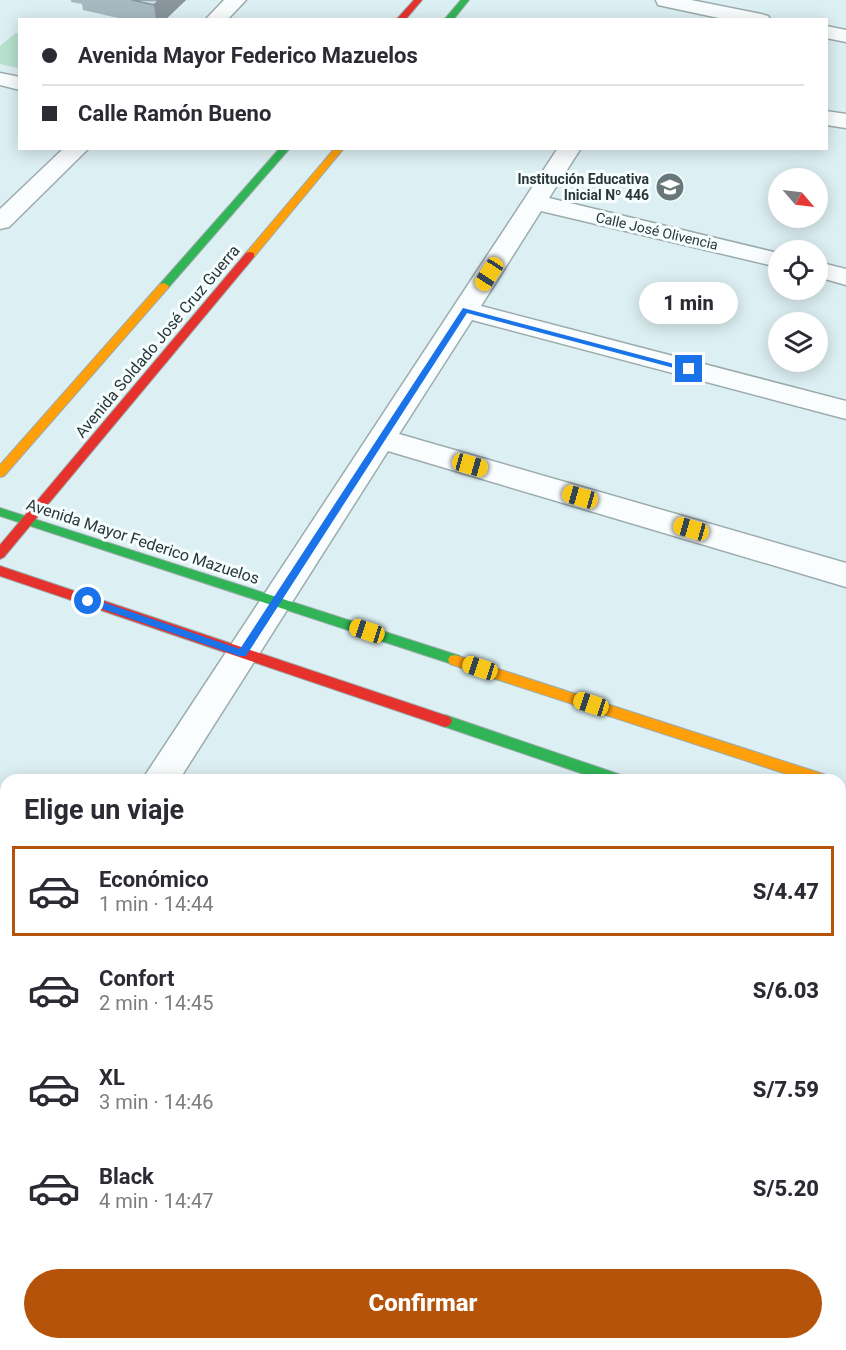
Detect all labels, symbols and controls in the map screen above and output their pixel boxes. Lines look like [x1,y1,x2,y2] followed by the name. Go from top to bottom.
[78,43,418,68] text: Avenida Mayor Federico Mazuelos
[78,101,271,126] text: Calle Ramón Bueno
[768,168,828,228] north arrow
[768,168,828,372] map controls
[517,171,650,203] place label: Institución Educativa Inicial Nº 446
[654,171,686,203] school or university icon: Institución Educativa Inicial Nº 446
[594,209,720,253] street label: Calle José Olivencia
[768,240,828,300] button: locate
[71,241,244,442] street label: Avenida Soldado José Cruz Guerra
[472,254,506,294] car
[640,282,738,324] callout: 1 min
[663,291,714,315] text: 1 min
[768,312,828,372] button: layers
[675,355,702,382] route end
[450,451,490,479] car
[560,483,600,511] car
[24,495,262,588] street label: Avenida Mayor Federico Mazuelos
[671,515,711,543] car
[74,587,101,614] route start
[347,617,387,645] car
[460,654,500,682] car
[571,690,611,718] car
[24,794,184,826] text: Elige un viaje
[27,864,81,918] icon: car
[99,867,209,892] text: Económico
[753,879,819,904] text: S/4.47
[99,892,214,916] text: 1 min · 14:44
[27,963,81,1017] icon: car
[99,966,174,991] text: Confort
[753,978,819,1003] text: S/6.03
[99,991,214,1015] text: 2 min · 14:45
[27,1062,81,1116] icon: car
[99,1065,125,1090] text: XL
[753,1077,819,1102] text: S/7.59
[99,1090,214,1114] text: 3 min · 14:46
[27,1161,81,1215] icon: car
[99,1164,154,1189] text: Black
[753,1176,819,1201] text: S/5.20
[99,1189,214,1213] text: 4 min · 14:47
[24,1269,822,1338] button: Confirmar

